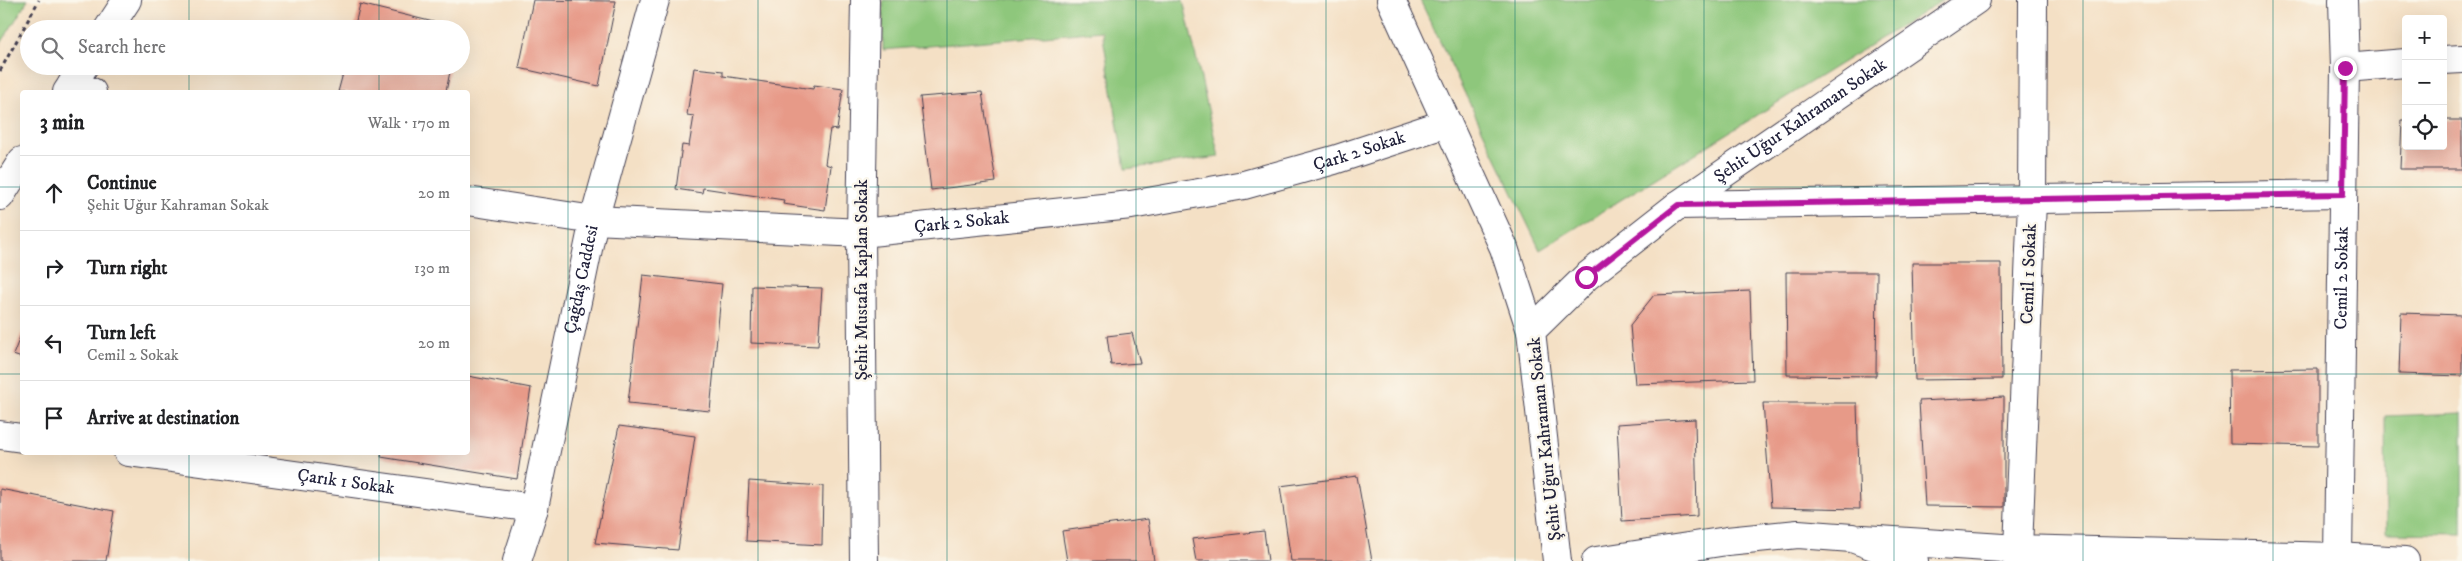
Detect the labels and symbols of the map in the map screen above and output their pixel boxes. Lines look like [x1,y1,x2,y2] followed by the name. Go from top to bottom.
[1710,54,1891,188] street label: Şehit Uğur Kahraman Sokak
[2334,57,2357,80] route end
[1311,126,1408,176] street label: Çark 2 Sokak
[851,179,873,381] street label: Şehit Mustafa Kaplan Sokak
[913,207,1010,238] street label: Çark 2 Sokak
[560,223,604,336] street label: Çağdaş Caddesi
[2016,223,2042,325] street label: Cemil 1 Sokak
[2330,226,2354,330] street label: Cemil 2 Sokak
[1575,266,1598,289] route start
[1523,336,1567,542] street label: Şehit Uğur Kahraman Sokak
[296,464,396,500] street label: Çarık 1 Sokak

